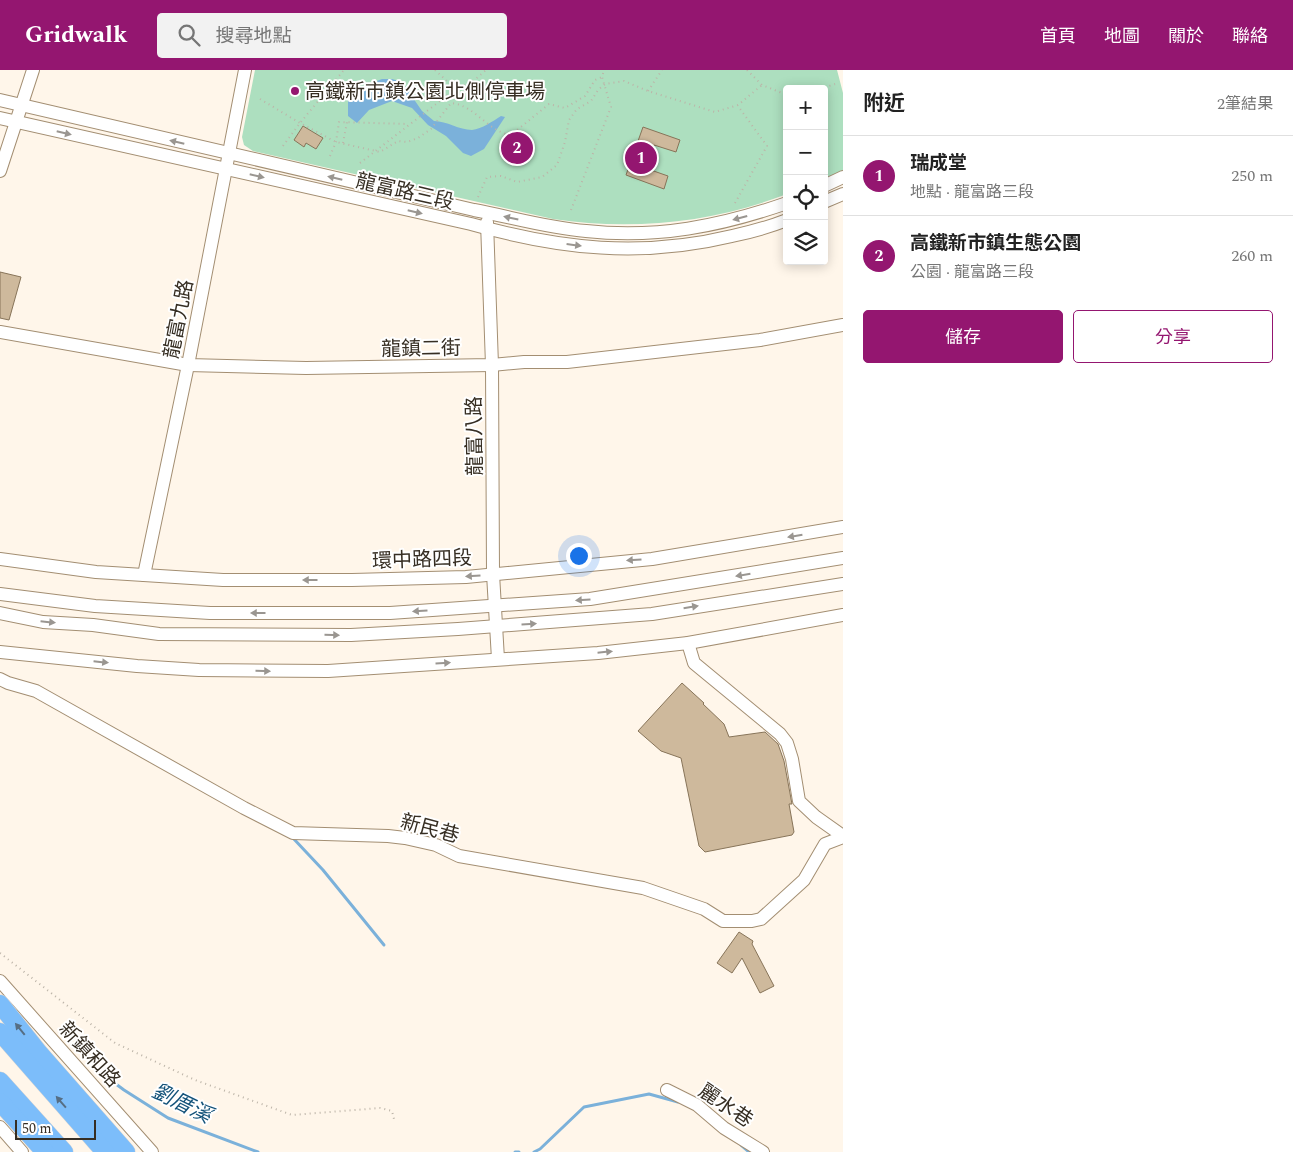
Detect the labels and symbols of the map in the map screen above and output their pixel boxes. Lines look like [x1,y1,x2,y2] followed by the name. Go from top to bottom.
[305,77,545,107] place label: 高鐵新市鎮公園北側停車場
[289,85,301,97] marker: 高鐵新市鎮公園北側停車場
[56,129,71,137] one-way arrow
[501,129,533,167] pin: 2
[169,138,184,146] one-way arrow
[625,139,657,177] pin: 1
[353,166,457,218] street label: 龍富路三段
[249,172,264,180] one-way arrow
[328,174,343,182] one-way arrow
[408,208,423,216] one-way arrow
[502,213,518,221] one-way arrow
[733,214,748,222] one-way arrow
[566,242,582,250] one-way arrow
[157,277,201,361] street label: 龍富九路
[381,333,461,365] street label: 龍鎮二街
[459,396,491,476] street label: 龍富八路
[787,532,803,540] one-way arrow
[372,543,473,577] street label: 環中路四段
[566,543,592,569] your location
[626,557,642,565] one-way arrow
[735,571,751,579] one-way arrow
[464,572,480,580] one-way arrow
[302,576,318,584] one-way arrow
[574,596,590,604] one-way arrow
[683,603,699,611] one-way arrow
[412,607,428,615] one-way arrow
[250,609,266,617] one-way arrow
[40,618,56,626] one-way arrow
[522,620,538,628] one-way arrow
[324,631,340,639] one-way arrow
[597,648,613,656] one-way arrow
[93,658,109,666] one-way arrow
[435,658,451,666] one-way arrow
[255,667,271,675] one-way arrow
[397,807,463,851] street label: 新民巷
[51,1015,127,1094] street label: 新鎮和路
[14,1022,25,1035] one-way arrow
[146,1076,220,1133] water label: 劉厝溪
[692,1077,759,1135] street label: 麗水巷
[56,1096,67,1109] one-way arrow
[15,1117,96,1140] scale bar

